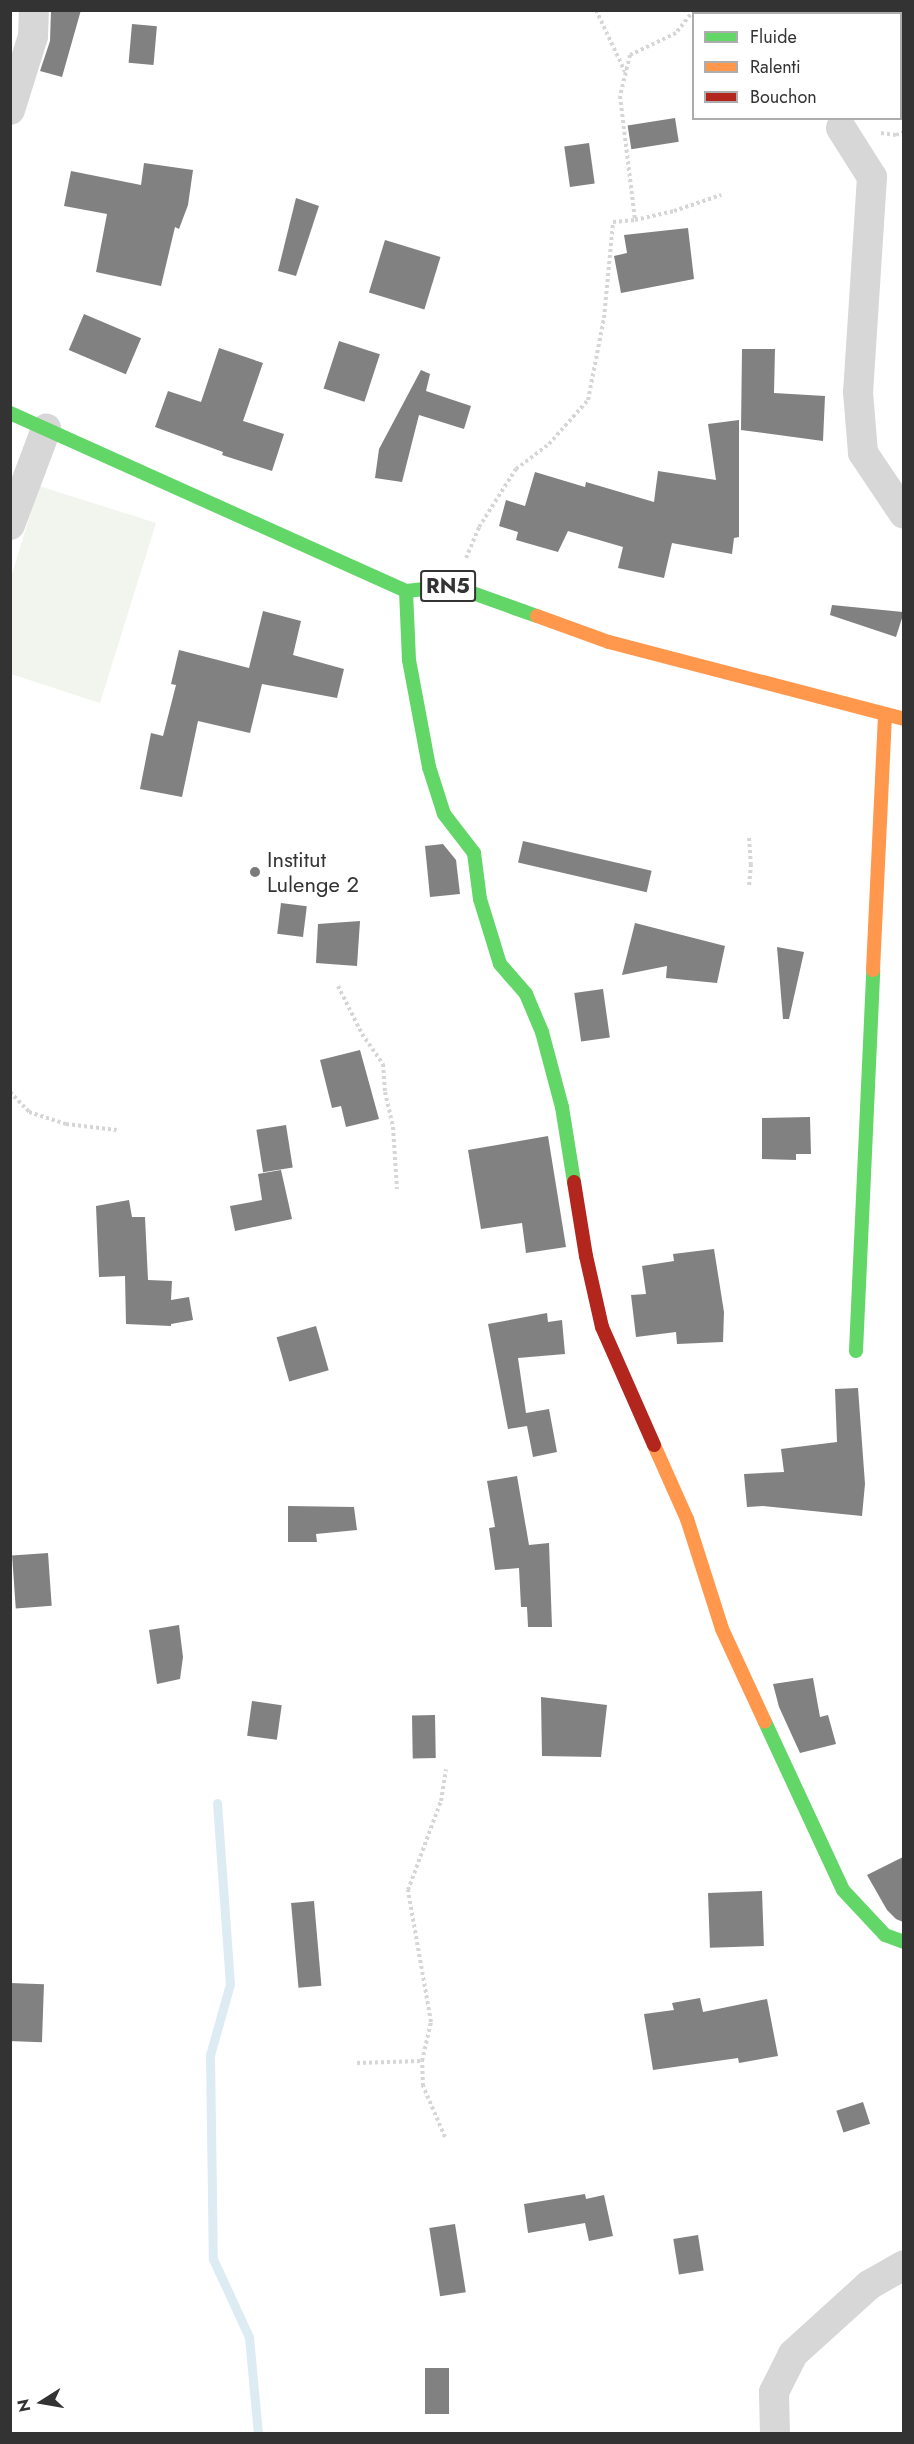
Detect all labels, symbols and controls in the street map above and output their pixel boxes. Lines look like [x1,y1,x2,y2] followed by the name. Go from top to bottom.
[692,12,902,120] legend
[750,24,797,50] text: Fluide
[750,54,801,80] text: Ralenti
[750,84,817,110] text: Bouchon
[420,568,476,604] road number: RN5
[267,846,359,897] place label: Institut Lulenge 2
[248,865,262,879] marker: Institut Lulenge 2
[12,2372,72,2432] north arrow
[11,2397,36,2414] text: N

